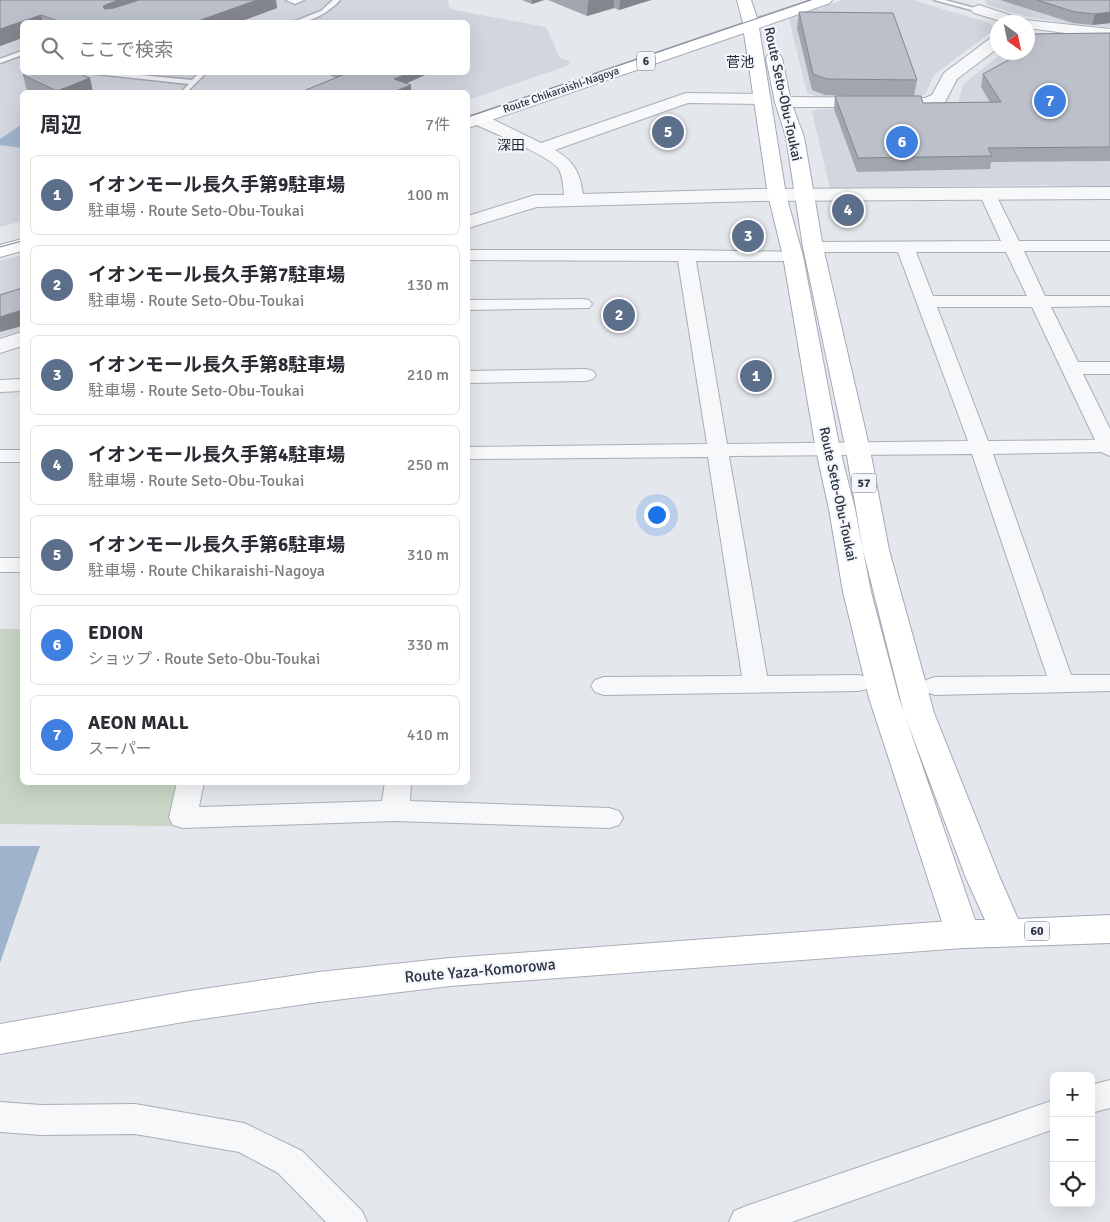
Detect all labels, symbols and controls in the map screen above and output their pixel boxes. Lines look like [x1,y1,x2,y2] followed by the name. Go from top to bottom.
[990,15,1035,60] north arrow
[20,20,470,75] search box
[760,25,806,163] street label: Route Seto-Obu-Toukai
[38,34,66,62] icon: search
[78,38,173,62] text: ここで検索
[637,51,655,70] road number: 6
[726,54,754,71] district label: 菅池
[501,64,621,116] street label: Route Chikaraishi-Nagoya
[1034,82,1066,120] pin: 7
[40,112,82,138] text: 周辺
[652,113,684,151] pin: 5
[425,115,450,135] text: 7件
[886,123,918,161] pin: 6
[497,137,525,154] district label: 深田
[88,173,345,197] text: イオンモール長久手第9駐車場
[53,185,61,205] text: 1
[407,185,449,205] text: 100 m
[832,191,864,229] pin: 4
[88,201,304,221] text: 駐車場 · Route Seto-Obu-Toukai
[732,217,764,255] pin: 3
[88,263,345,287] text: イオンモール長久手第7駐車場
[53,275,61,295] text: 2
[407,275,449,295] text: 130 m
[88,291,304,311] text: 駐車場 · Route Seto-Obu-Toukai
[603,296,635,334] pin: 2
[88,353,345,377] text: イオンモール長久手第8駐車場
[740,357,772,395] pin: 1
[53,365,61,385] text: 3
[407,365,449,385] text: 210 m
[88,381,304,401] text: 駐車場 · Route Seto-Obu-Toukai
[815,425,861,563] street label: Route Seto-Obu-Toukai
[88,443,345,467] text: イオンモール長久手第4駐車場
[53,455,61,475] text: 4
[407,455,449,475] text: 250 m
[88,471,304,491] text: 駐車場 · Route Seto-Obu-Toukai
[852,473,876,492] road number: 57
[644,502,670,528] your location
[88,533,345,557] text: イオンモール長久手第6駐車場
[53,545,61,565] text: 5
[407,545,449,565] text: 310 m
[88,561,325,581] text: 駐車場 · Route Chikaraishi-Nagoya
[88,621,143,645] text: EDION
[53,635,61,655] text: 6
[407,635,449,655] text: 330 m
[88,649,320,669] text: ショップ · Route Seto-Obu-Toukai
[88,711,189,735] text: AEON MALL
[53,725,61,745] text: 7
[407,725,449,745] text: 410 m
[88,739,152,759] text: スーパー
[1024,921,1050,940] road number: 60
[404,954,556,988] street label: Route Yaza-Komorowa
[1050,1072,1095,1207] map controls
[1050,1072,1095,1117] button: +
[1050,1117,1095,1162] button: −
[1050,1162,1095,1207] button: locate

